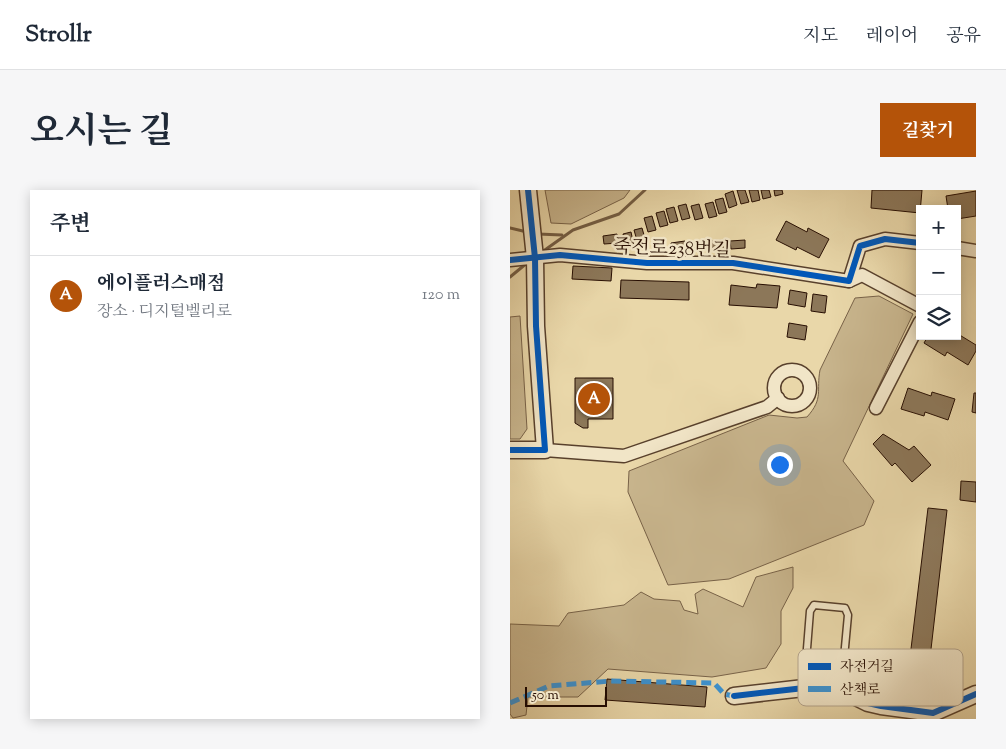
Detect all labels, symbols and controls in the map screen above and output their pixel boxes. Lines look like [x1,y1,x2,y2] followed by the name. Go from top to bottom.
[25,18,92,52] text: Strollr
[803,24,838,50] text: 지도
[866,24,918,50] text: 레이어
[946,24,981,50] text: 공유
[880,103,976,157] button: 길찾기
[30,108,173,159] text: 오시는 길
[916,205,961,340] map controls
[916,205,961,250] button: +
[50,210,91,240] text: 주변
[613,234,731,265] street label: 죽전로238번길
[916,250,961,295] button: −
[97,271,225,298] text: 에이플러스매점
[60,284,73,307] text: A
[422,284,460,307] text: 120 m
[916,295,961,340] button: layers
[97,301,232,324] text: 장소 · 디지털벨리로
[578,380,610,418] pin: A
[767,452,793,478] your location
[798,649,963,706] legend
[840,658,894,678] text: 자전거길
[840,681,881,701] text: 산책로
[525,684,608,707] scale bar
[532,686,559,706] text: 50 m

